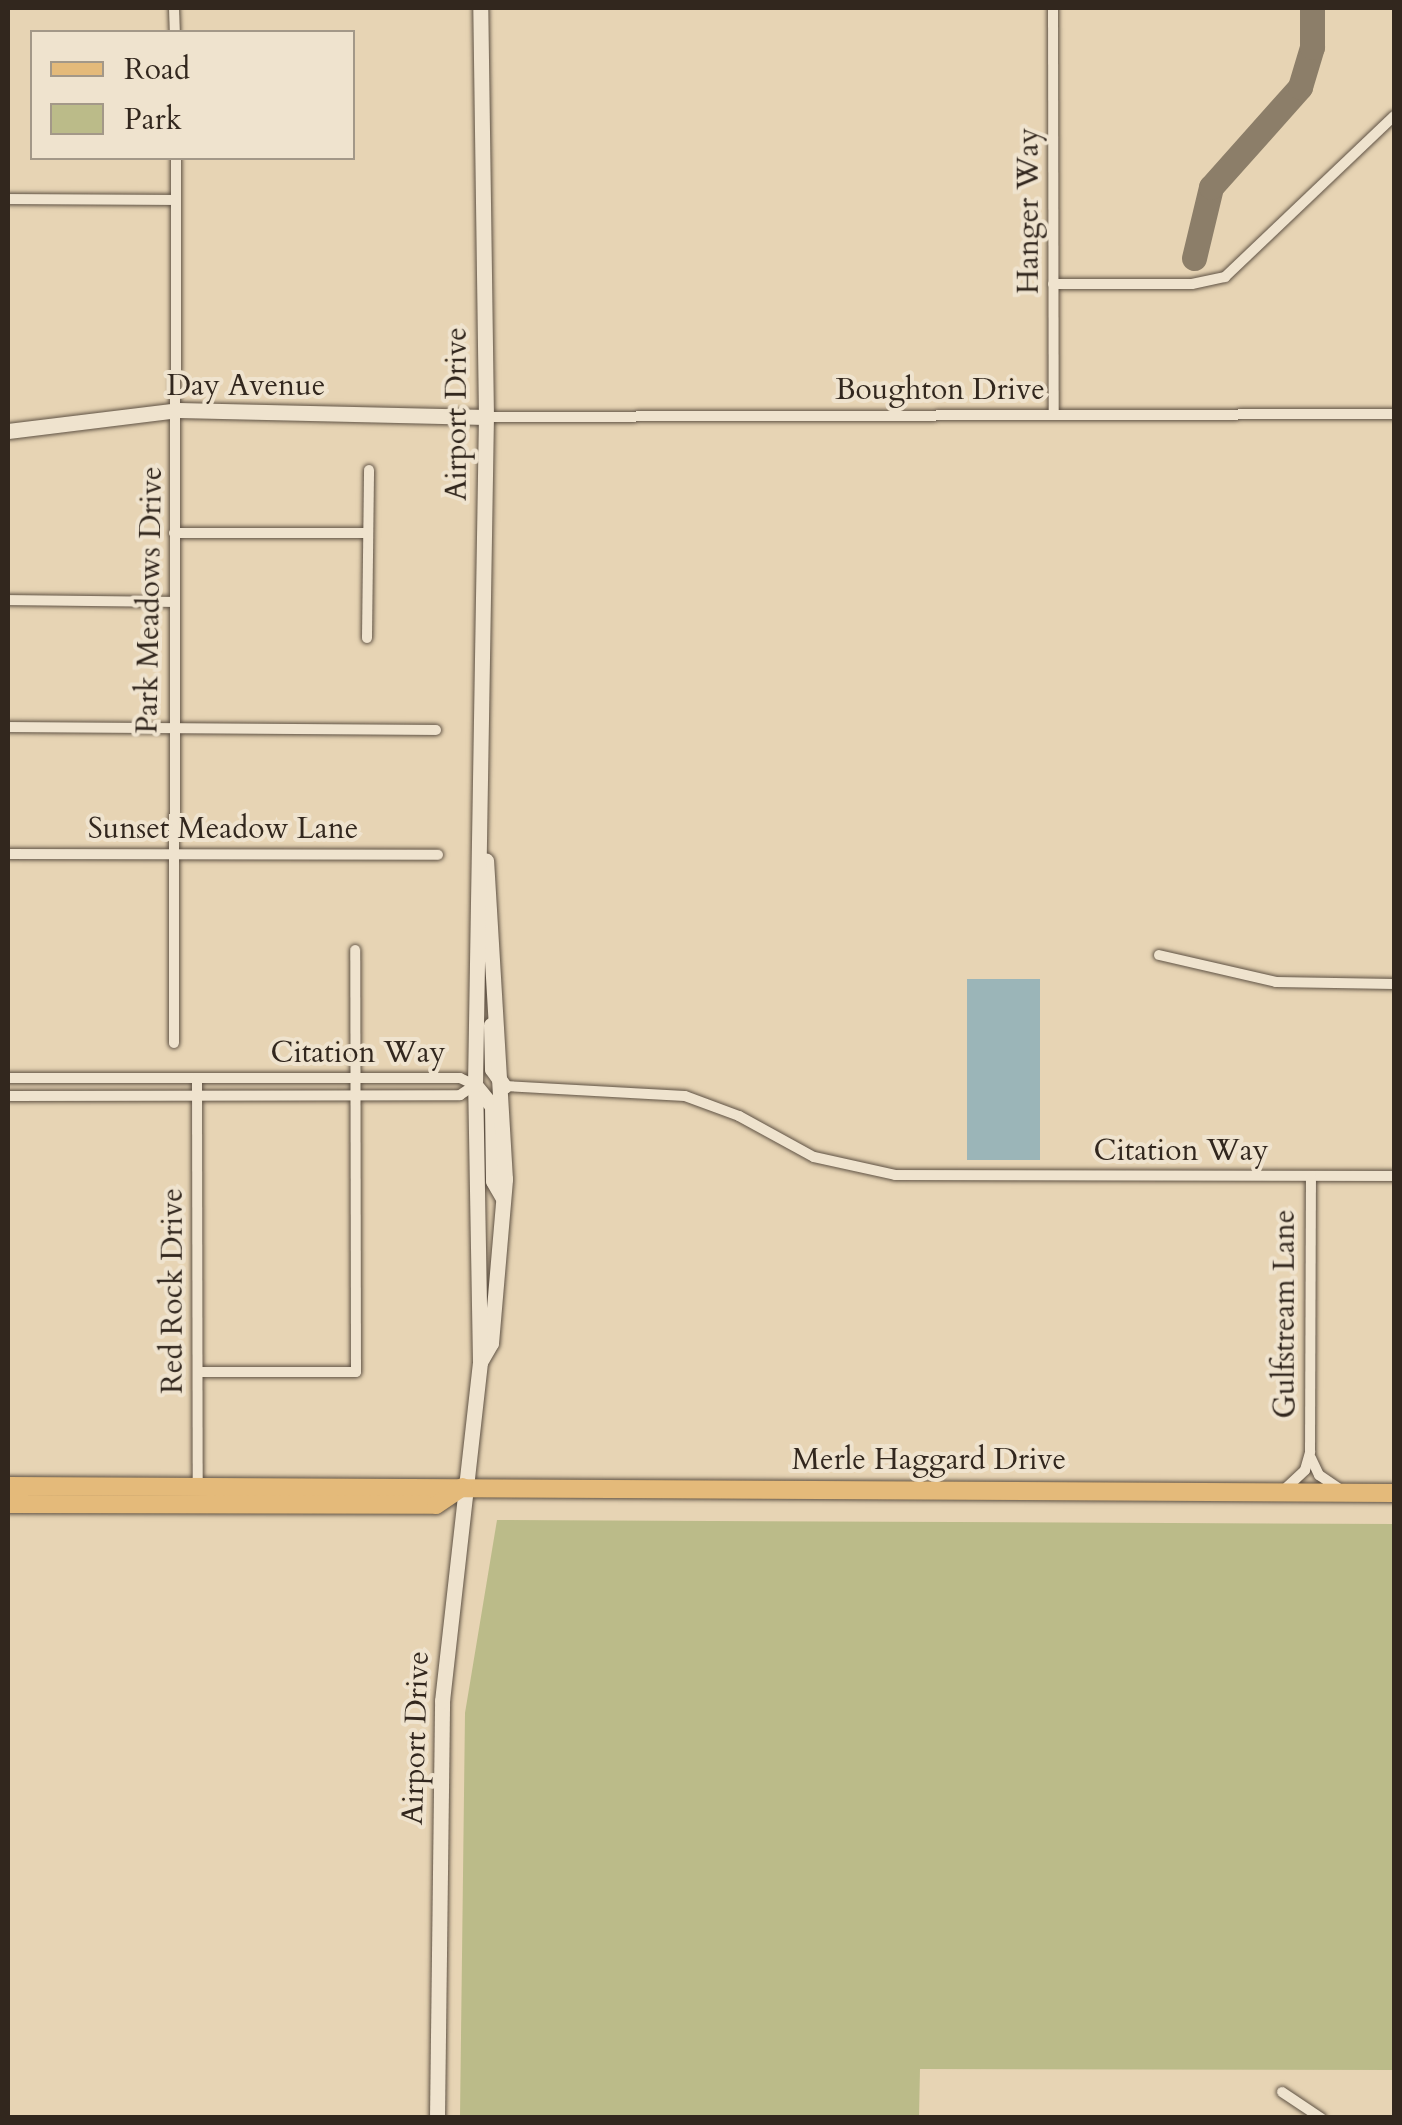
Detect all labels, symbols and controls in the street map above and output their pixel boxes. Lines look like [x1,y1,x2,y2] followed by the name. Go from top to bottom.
[30,30,355,160] legend
[124,49,190,90] text: Road
[124,99,182,140] text: Park
[1011,128,1047,294] street label: Hanger Way
[439,327,475,501] street label: Airport Drive
[167,368,325,404] street label: Day Avenue
[835,372,1045,408] street label: Boughton Drive
[130,466,170,734] street label: Park Meadows Drive
[88,811,358,847] street label: Sunset Meadow Lane
[270,1035,446,1071] street label: Citation Way
[1093,1133,1269,1169] street label: Citation Way
[155,1188,191,1394] street label: Red Rock Drive
[1267,1209,1303,1419] street label: Gulfstream Lane
[792,1442,1066,1478] street label: Merle Haggard Drive
[395,1650,437,1826] street label: Airport Drive

